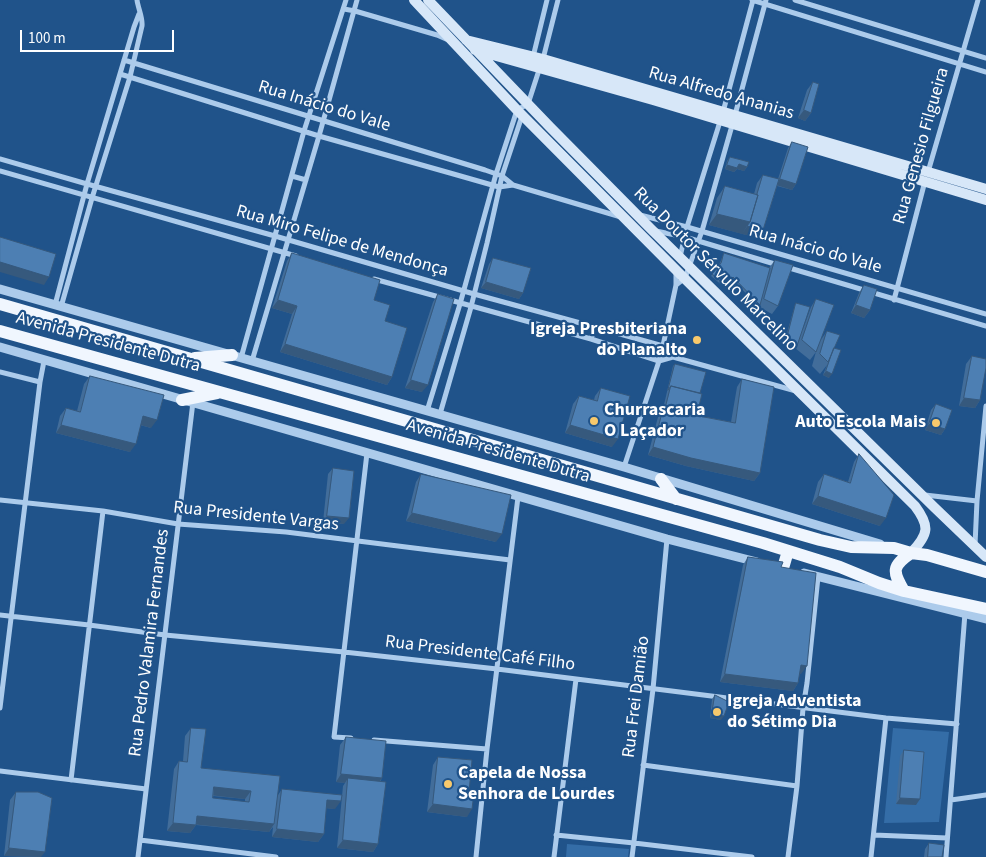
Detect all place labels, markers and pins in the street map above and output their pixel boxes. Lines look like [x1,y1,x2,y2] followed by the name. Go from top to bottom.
[530,319,687,362] place label: Igreja Presbiteriana do Planalto
[691,334,703,346] marker: Igreja Presbiteriana do Planalto
[604,400,706,442] place label: Churrascaria O Laçador
[795,412,926,434] place label: Auto Escola Mais
[588,415,600,427] marker: Churrascaria O Laçador
[930,417,942,429] marker: Auto Escola Mais
[727,691,861,734] place label: Igreja Adventista do Sétimo Dia
[711,706,723,718] marker: Igreja Adventista do Sétimo Dia
[458,763,615,806] place label: Capela de Nossa Senhora de Lourdes
[442,778,454,790] marker: Capela de Nossa Senhora de Lourdes

